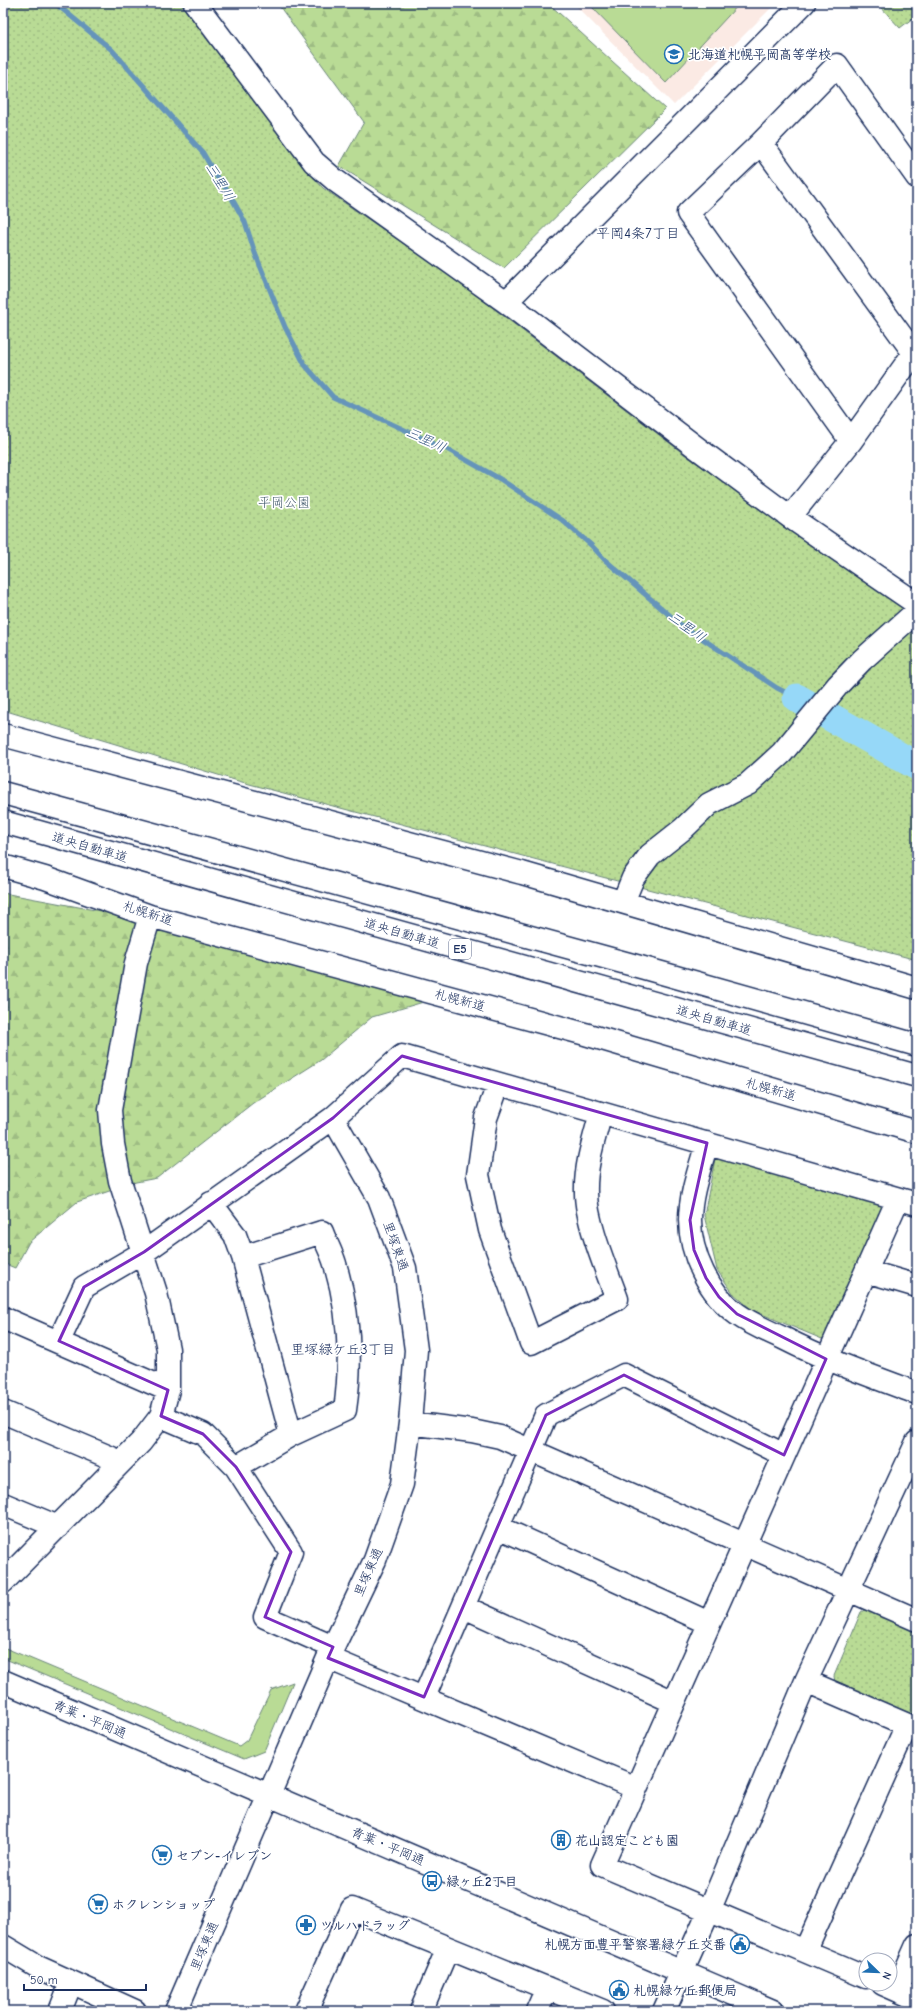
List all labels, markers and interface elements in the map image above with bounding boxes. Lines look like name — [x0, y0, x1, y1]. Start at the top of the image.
school or university icon: 北海道札幌平岡高等学校 — [663, 43, 685, 65]
place label: 北海道札幌平岡高等学校 — [688, 47, 831, 62]
water label: 三里川 — [202, 160, 238, 204]
district label: 平岡4条7丁目 — [596, 225, 680, 242]
water label: 三里川 — [403, 423, 449, 457]
park label: 平岡公園 — [258, 495, 310, 510]
water label: 三里川 — [665, 608, 709, 646]
street label: 道央自動車道 — [50, 829, 130, 865]
street label: 札幌新道 — [121, 898, 175, 928]
street label: 道央自動車道 — [362, 915, 442, 951]
road number: E5 — [449, 939, 471, 959]
street label: 札幌新道 — [433, 986, 487, 1014]
street label: 道央自動車道 — [674, 1002, 754, 1038]
street label: 札幌新道 — [744, 1075, 798, 1103]
street label: 里塚東通 — [380, 1219, 412, 1273]
district label: 里塚緑ケ丘3丁目 — [290, 1341, 396, 1358]
street label: 里塚東通 — [351, 1545, 385, 1599]
street label: 青葉・平岡通 — [51, 1697, 129, 1741]
street label: 青葉・平岡通 — [349, 1824, 427, 1868]
building icon: 花山認定こども園 — [550, 1829, 572, 1851]
place label: 花山認定こども園 — [575, 1833, 679, 1848]
supermarket icon: セブン-イレブン — [151, 1844, 173, 1866]
place label: セブン-イレブン — [176, 1848, 272, 1863]
bus stop icon: 緑ヶ丘2丁目 — [421, 1870, 443, 1892]
place label: 緑ヶ丘2丁目 — [446, 1874, 517, 1889]
supermarket icon: ホクレンショップ — [87, 1893, 109, 1915]
place label: ホクレンショップ — [112, 1897, 215, 1912]
pharmacy icon: ツルハドラッグ — [295, 1914, 317, 1936]
place label: ツルハドラッグ — [320, 1918, 410, 1933]
street label: 里塚東通 — [187, 1919, 221, 1973]
public building icon: 札幌方面豊平警察署緑ケ丘交番 — [729, 1933, 751, 1955]
place label: 札幌方面豊平警察署緑ケ丘交番 — [544, 1937, 726, 1952]
north arrow — [858, 1952, 898, 1992]
scale bar — [24, 1966, 146, 1992]
text: N — [879, 1970, 894, 1982]
text: 50 m — [30, 1973, 58, 1987]
public building icon: 札幌緑ケ丘郵便局 — [608, 1979, 630, 2001]
place label: 札幌緑ケ丘郵便局 — [633, 1983, 737, 1998]

